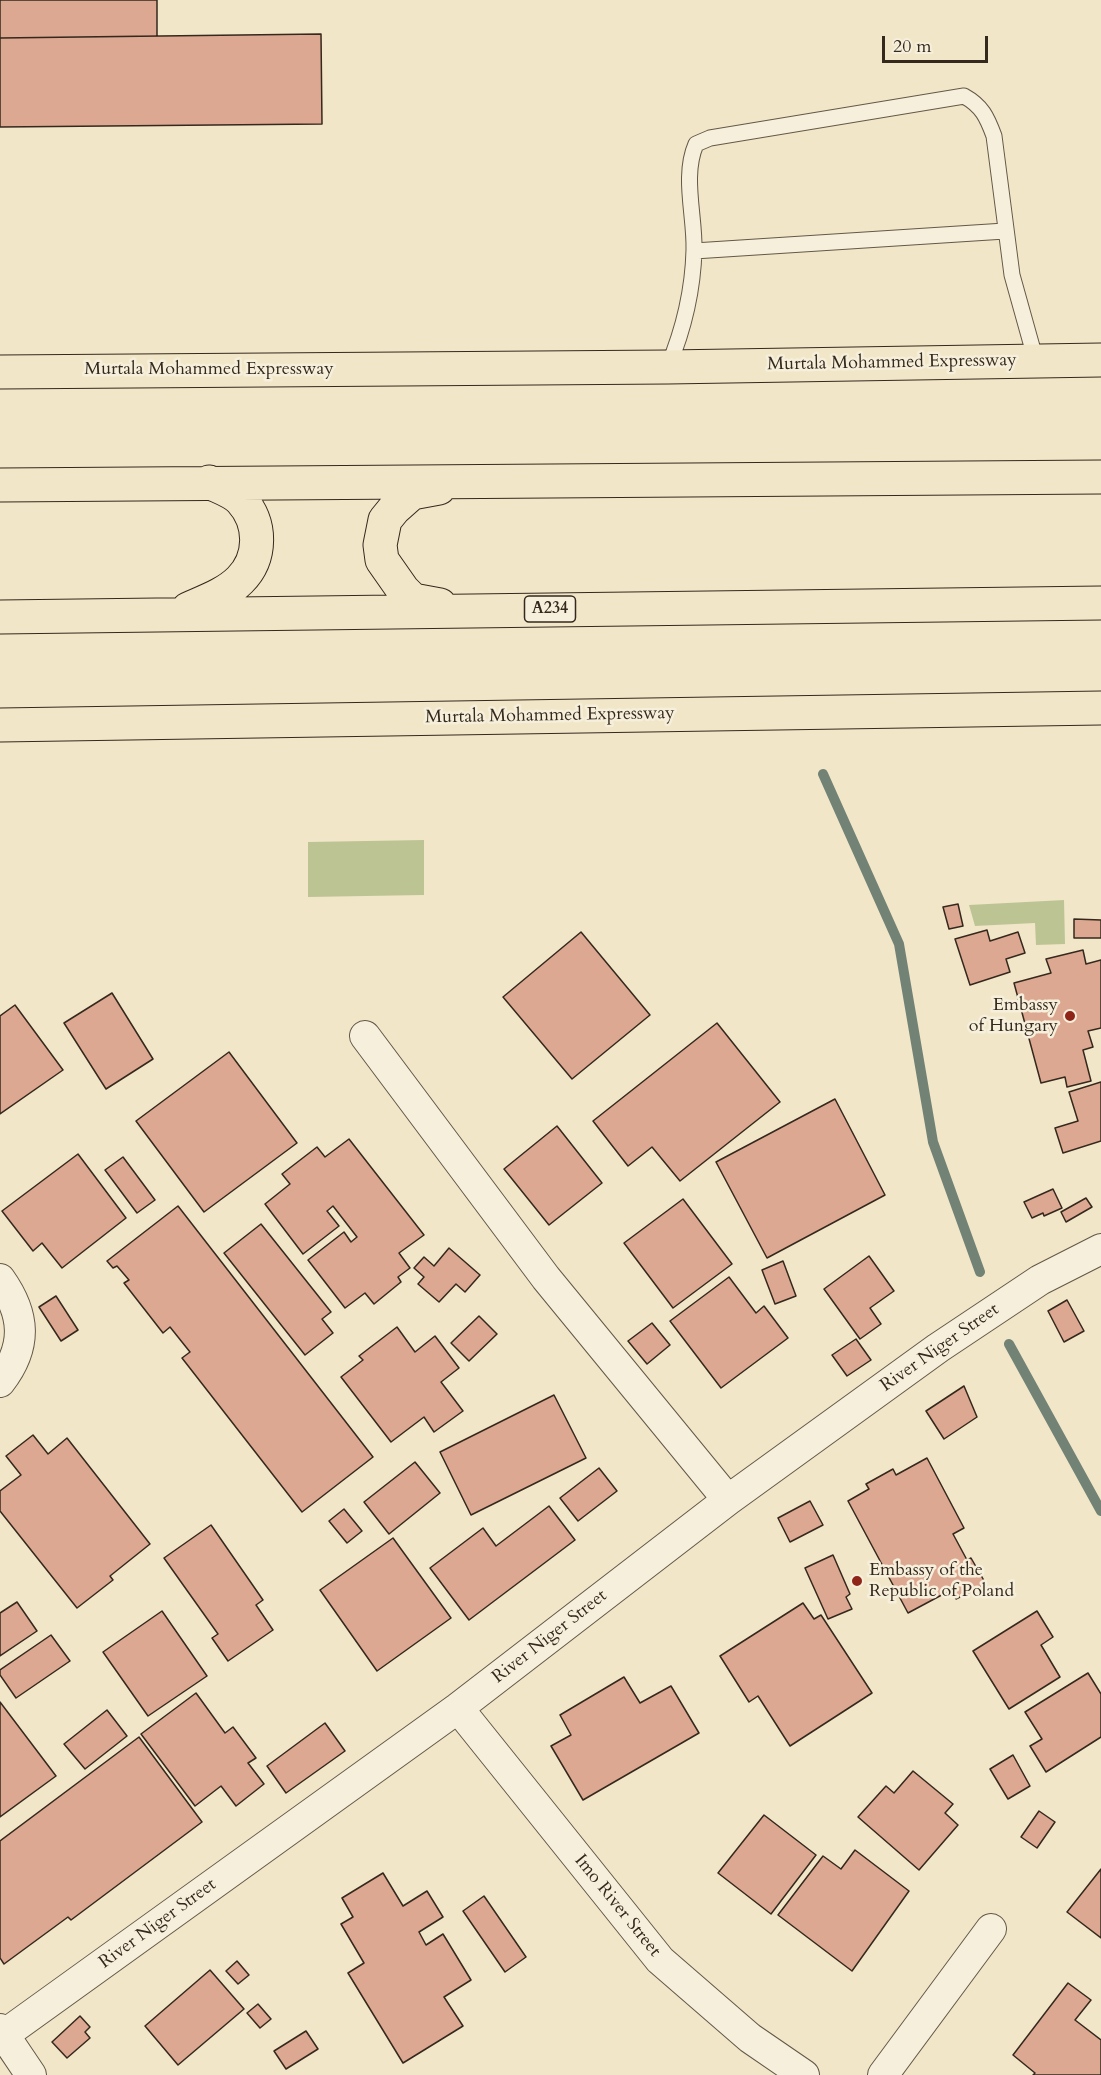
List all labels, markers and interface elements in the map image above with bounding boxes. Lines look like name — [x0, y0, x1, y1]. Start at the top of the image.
scale bar — [885, 24, 992, 62]
text: 20 m — [893, 34, 932, 59]
street label: Murtala Mohammed Expressway — [767, 350, 1017, 376]
street label: Murtala Mohammed Expressway — [84, 359, 334, 381]
road number: A234 — [524, 596, 576, 622]
street label: Murtala Mohammed Expressway — [425, 703, 675, 729]
place label: Embassy of Hungary — [969, 995, 1058, 1038]
marker: Embassy of Hungary — [1063, 1009, 1077, 1023]
street label: River Niger Street — [877, 1299, 1003, 1397]
place label: Embassy of the Republic of Poland — [869, 1560, 1014, 1602]
marker: Embassy of the Republic of Poland — [850, 1574, 864, 1588]
street label: River Niger Street — [488, 1586, 612, 1688]
street label: Imo River Street — [569, 1850, 665, 1962]
street label: River Niger Street — [95, 1874, 221, 1974]

